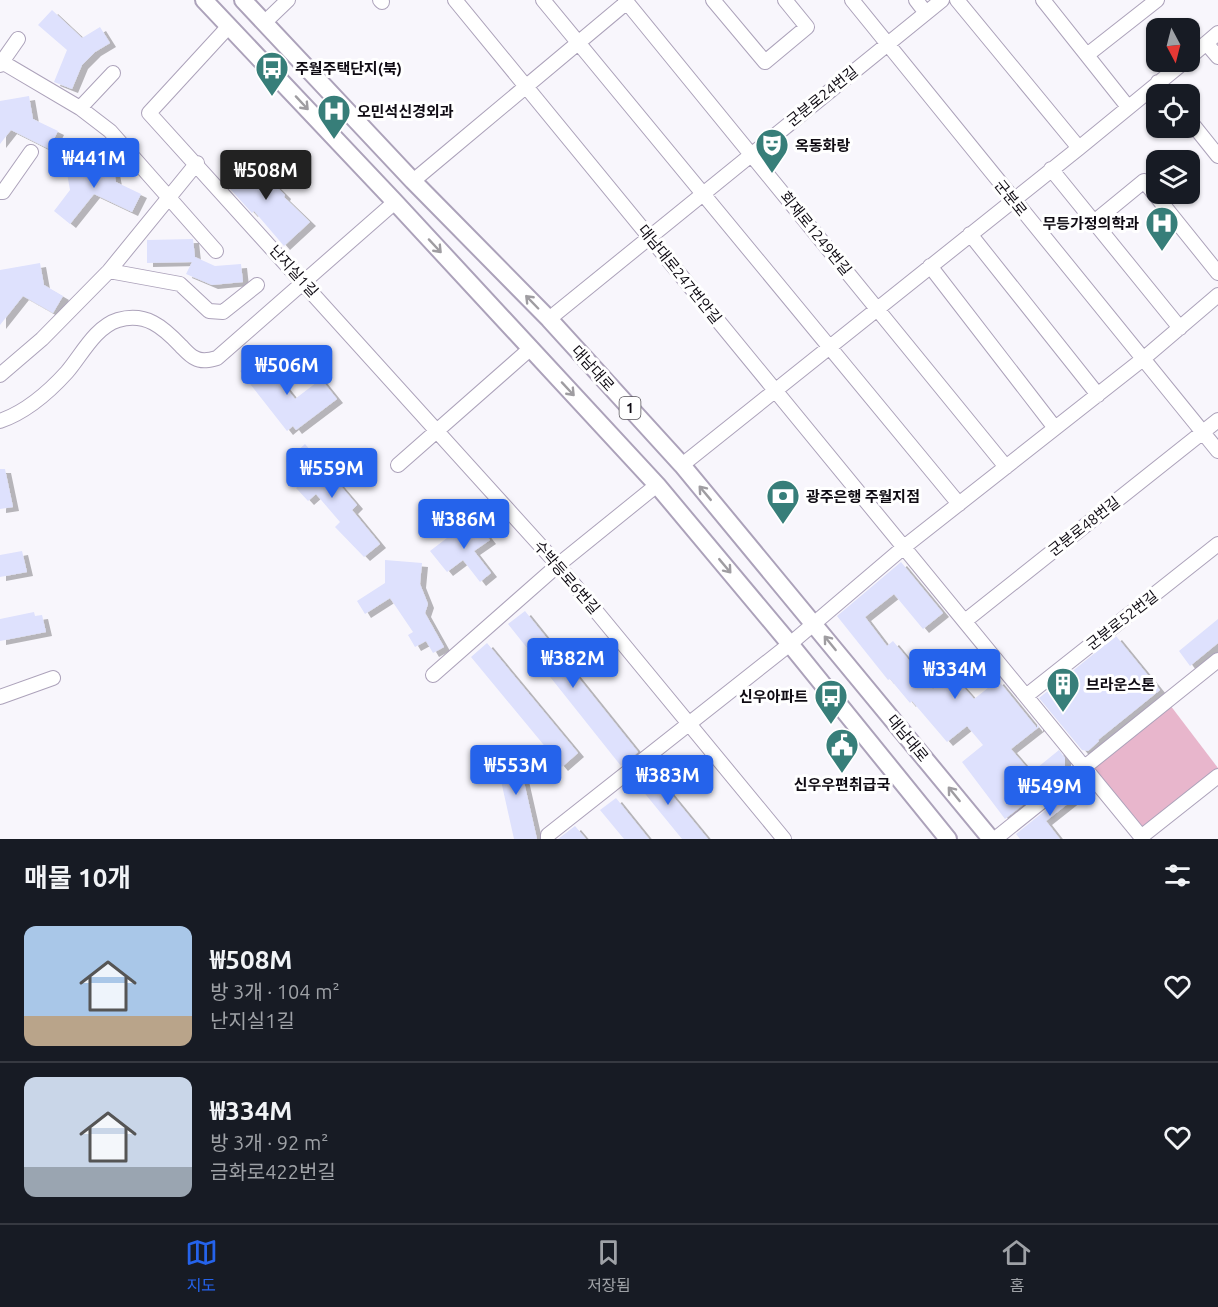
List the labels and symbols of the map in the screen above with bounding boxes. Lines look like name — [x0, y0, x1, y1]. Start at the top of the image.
north arrow — [1146, 18, 1200, 72]
bus stop icon: 주월주택단지(북) — [254, 50, 290, 97]
place label: 주월주택단지(북) — [295, 60, 402, 77]
street label: 군분로24번길 — [783, 62, 861, 130]
hospital icon: 오민석신경외과 — [316, 93, 352, 140]
one-way arrow — [295, 96, 309, 111]
place label: 오민석신경외과 — [357, 103, 454, 120]
theatre icon: 옥동화랑 — [754, 127, 790, 174]
place label: 옥동화랑 — [795, 137, 850, 154]
pin: ₩441M — [52, 138, 136, 189]
pin: ₩508M — [224, 150, 308, 201]
street label: 군분로 — [991, 177, 1031, 219]
street label: 회재로1249번길 — [777, 188, 855, 278]
hospital icon: 무등가정의학과 — [1144, 205, 1180, 252]
place label: 무등가정의학과 — [1042, 215, 1139, 232]
street label: 대남대로247번안길 — [635, 221, 725, 327]
one-way arrow — [428, 238, 442, 253]
street label: 난지실1길 — [266, 242, 322, 300]
one-way arrow — [525, 294, 540, 309]
street label: 대남대로 — [568, 342, 618, 394]
pin: ₩506M — [245, 345, 329, 396]
one-way arrow — [561, 381, 575, 396]
road number: 1 — [620, 397, 640, 419]
pin: ₩559M — [290, 448, 374, 499]
bank icon: 광주은행 주월지점 — [765, 478, 801, 525]
one-way arrow — [699, 485, 712, 501]
place label: 광주은행 주월지점 — [806, 488, 920, 505]
street label: 군분로48번길 — [1045, 493, 1123, 559]
pin: ₩386M — [422, 499, 506, 550]
street label: 수박등로6번길 — [531, 537, 603, 617]
one-way arrow — [718, 558, 732, 573]
street label: 군분로52번길 — [1083, 587, 1161, 653]
one-way arrow — [824, 635, 837, 651]
pin: ₩382M — [531, 638, 615, 689]
pin: ₩334M — [913, 649, 997, 700]
building icon: 브라운스톤 — [1045, 666, 1081, 713]
place label: 브라운스톤 — [1086, 676, 1155, 693]
bus stop icon: 신우아파트 — [813, 678, 849, 725]
place label: 신우아파트 — [739, 688, 808, 705]
street label: 대남대로 — [884, 711, 932, 765]
public building icon: 신우우편취급국 — [824, 727, 860, 774]
pin: ₩553M — [474, 745, 558, 796]
pin: ₩383M — [626, 755, 710, 806]
pin: ₩549M — [1008, 766, 1092, 817]
place label: 신우우편취급국 — [794, 776, 890, 793]
one-way arrow — [947, 786, 960, 802]

